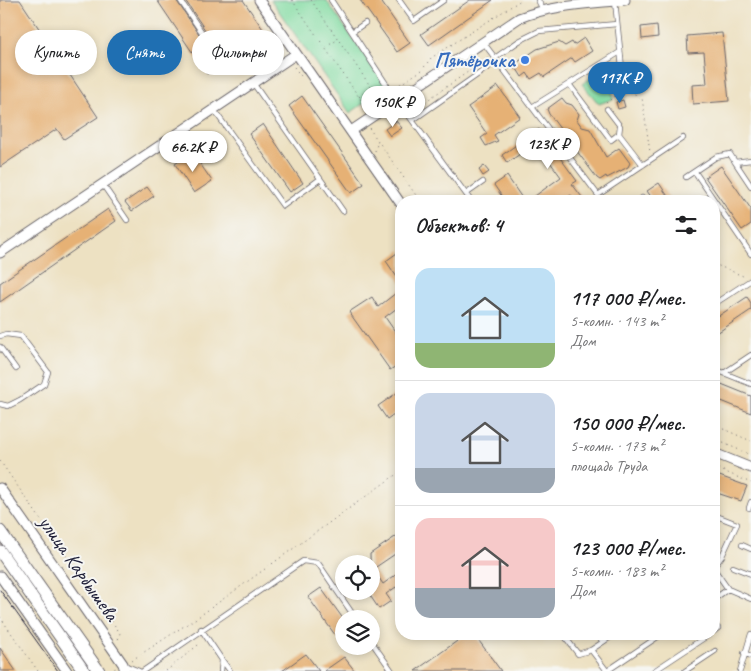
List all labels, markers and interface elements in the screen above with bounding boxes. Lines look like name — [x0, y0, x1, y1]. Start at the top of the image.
chip: Купить — [15, 30, 97, 75]
chip: Снять — [107, 30, 182, 75]
chip: Фильтры — [192, 30, 284, 75]
place label: Пятёрочка — [435, 47, 517, 73]
marker: Пятёрочка — [519, 54, 531, 66]
pin: 117K ₽ — [579, 62, 661, 104]
text: 117K ₽ — [599, 68, 641, 88]
pin: 150K ₽ — [352, 86, 434, 128]
text: 150K ₽ — [372, 92, 414, 112]
pin: 123K ₽ — [507, 128, 589, 170]
pin: 66.2K ₽ — [147, 130, 239, 173]
text: 123K ₽ — [527, 134, 569, 154]
text: 66.2K ₽ — [170, 137, 216, 157]
icon: filters — [672, 211, 700, 239]
text: Объектов: 4 — [415, 212, 503, 238]
text: 117 000 ₽/мес. — [570, 285, 685, 311]
icon: home — [455, 288, 515, 348]
text: 5-комн. · 143 m² — [570, 311, 663, 331]
text: Дом — [570, 331, 596, 351]
text: 150 000 ₽/мес. — [570, 410, 685, 436]
icon: home — [455, 413, 515, 473]
text: 5-комн. · 173 m² — [570, 436, 663, 456]
text: площадь Труда — [570, 456, 647, 476]
street label: улица Карбышева — [32, 509, 126, 627]
text: 123 000 ₽/мес. — [570, 535, 685, 561]
icon: home — [455, 538, 515, 598]
map controls — [335, 555, 380, 655]
button: locate — [335, 555, 380, 600]
text: 5-комн. · 183 m² — [570, 561, 663, 581]
text: Дом — [570, 581, 596, 601]
button: layers — [335, 610, 380, 655]

